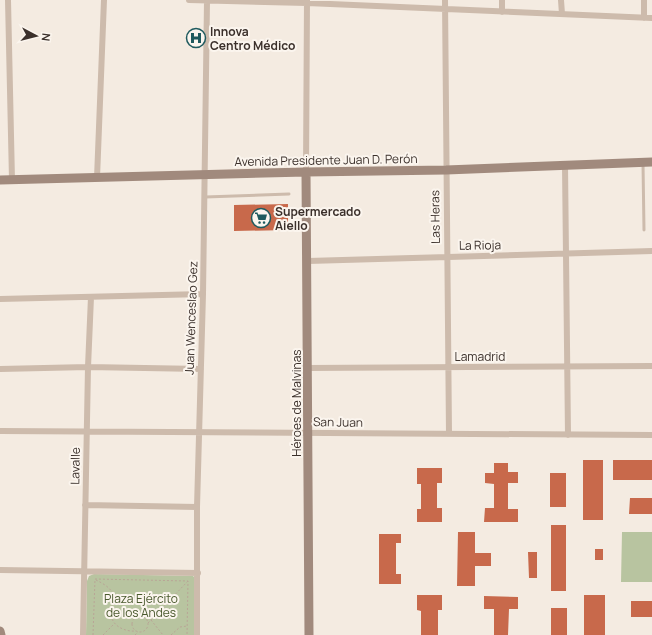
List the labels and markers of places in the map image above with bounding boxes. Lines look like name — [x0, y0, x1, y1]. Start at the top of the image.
place label: Innova Centro Médico — [210, 23, 296, 54]
hospital icon: Innova Centro Médico — [185, 27, 207, 49]
place label: Supermercado Aiello — [275, 203, 361, 234]
supermarket icon: Supermercado Aiello — [250, 207, 272, 229]

